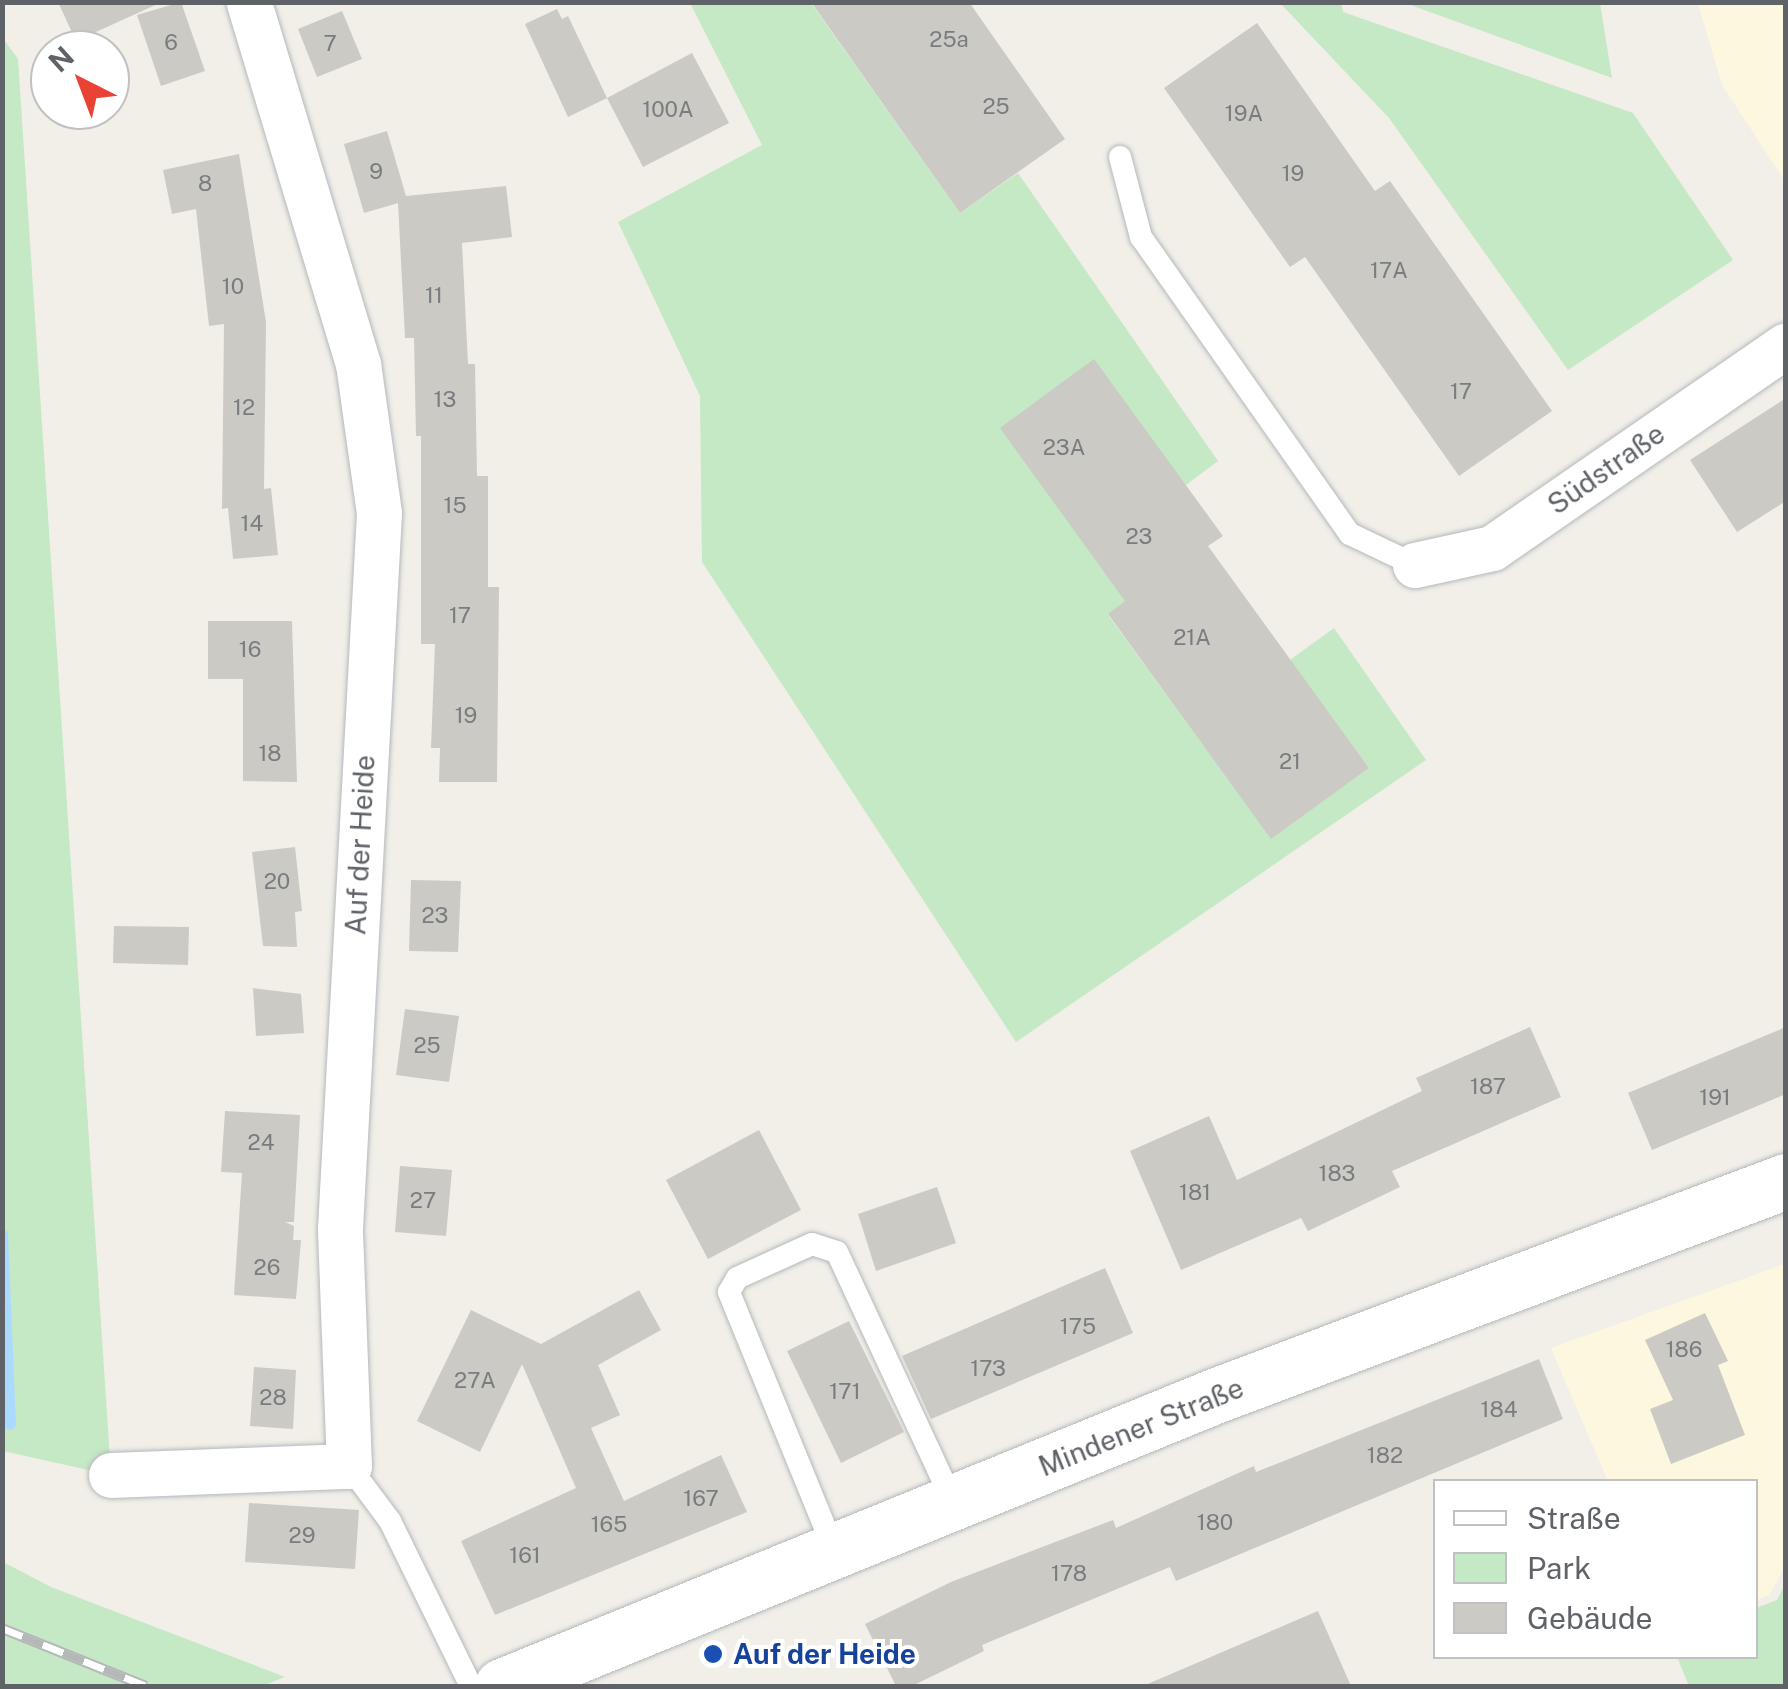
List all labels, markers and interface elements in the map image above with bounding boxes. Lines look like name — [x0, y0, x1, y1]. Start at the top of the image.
house number: 25a — [929, 27, 969, 53]
north arrow — [30, 30, 130, 130]
house number: 6 — [164, 30, 178, 56]
house number: 7 — [323, 31, 337, 57]
text: N — [42, 39, 80, 78]
house number: 25 — [982, 94, 1010, 120]
house number: 100A — [642, 97, 694, 123]
house number: 19A — [1225, 101, 1263, 127]
house number: 9 — [369, 159, 383, 185]
house number: 19 — [1282, 161, 1304, 187]
house number: 8 — [198, 171, 212, 197]
house number: 17A — [1370, 258, 1408, 284]
house number: 10 — [222, 274, 244, 300]
house number: 11 — [425, 283, 443, 309]
house number: 17 — [1450, 379, 1472, 405]
house number: 13 — [434, 387, 456, 413]
house number: 12 — [233, 395, 255, 421]
street label: Südstraße — [1541, 417, 1671, 521]
house number: 23A — [1043, 435, 1085, 461]
house number: 15 — [443, 493, 467, 519]
house number: 14 — [241, 511, 263, 537]
house number: 23 — [1126, 524, 1152, 550]
house number: 17 — [449, 603, 471, 629]
house number: 21A — [1173, 625, 1211, 651]
house number: 16 — [239, 637, 261, 663]
house number: 19 — [455, 703, 477, 729]
house number: 18 — [258, 741, 282, 767]
house number: 21 — [1279, 749, 1301, 775]
street label: Auf der Heide — [338, 754, 382, 936]
house number: 20 — [264, 869, 290, 895]
house number: 23 — [422, 903, 448, 929]
house number: 25 — [413, 1033, 441, 1059]
house number: 187 — [1470, 1074, 1506, 1100]
house number: 191 — [1699, 1085, 1731, 1111]
house number: 24 — [248, 1130, 274, 1156]
house number: 183 — [1319, 1161, 1355, 1187]
house number: 181 — [1179, 1180, 1211, 1206]
house number: 27 — [410, 1188, 436, 1214]
house number: 26 — [254, 1255, 280, 1281]
house number: 175 — [1060, 1314, 1096, 1340]
house number: 186 — [1666, 1337, 1702, 1363]
house number: 173 — [970, 1356, 1006, 1382]
house number: 27A — [454, 1368, 496, 1394]
street label: Mindener Straße — [1034, 1371, 1248, 1483]
house number: 171 — [829, 1379, 861, 1405]
house number: 28 — [259, 1385, 287, 1411]
house number: 184 — [1481, 1397, 1517, 1423]
house number: 182 — [1367, 1443, 1403, 1469]
legend — [1433, 1479, 1758, 1659]
house number: 167 — [683, 1486, 719, 1512]
text: Straße — [1527, 1500, 1621, 1536]
house number: 180 — [1197, 1510, 1233, 1536]
house number: 165 — [591, 1512, 627, 1538]
house number: 29 — [289, 1523, 315, 1549]
house number: 161 — [509, 1543, 541, 1569]
text: Park — [1527, 1550, 1591, 1586]
house number: 178 — [1051, 1561, 1087, 1587]
text: Gebäude — [1527, 1600, 1653, 1636]
place label: Auf der Heide — [733, 1637, 916, 1671]
marker: Auf der Heide — [702, 1643, 724, 1665]

